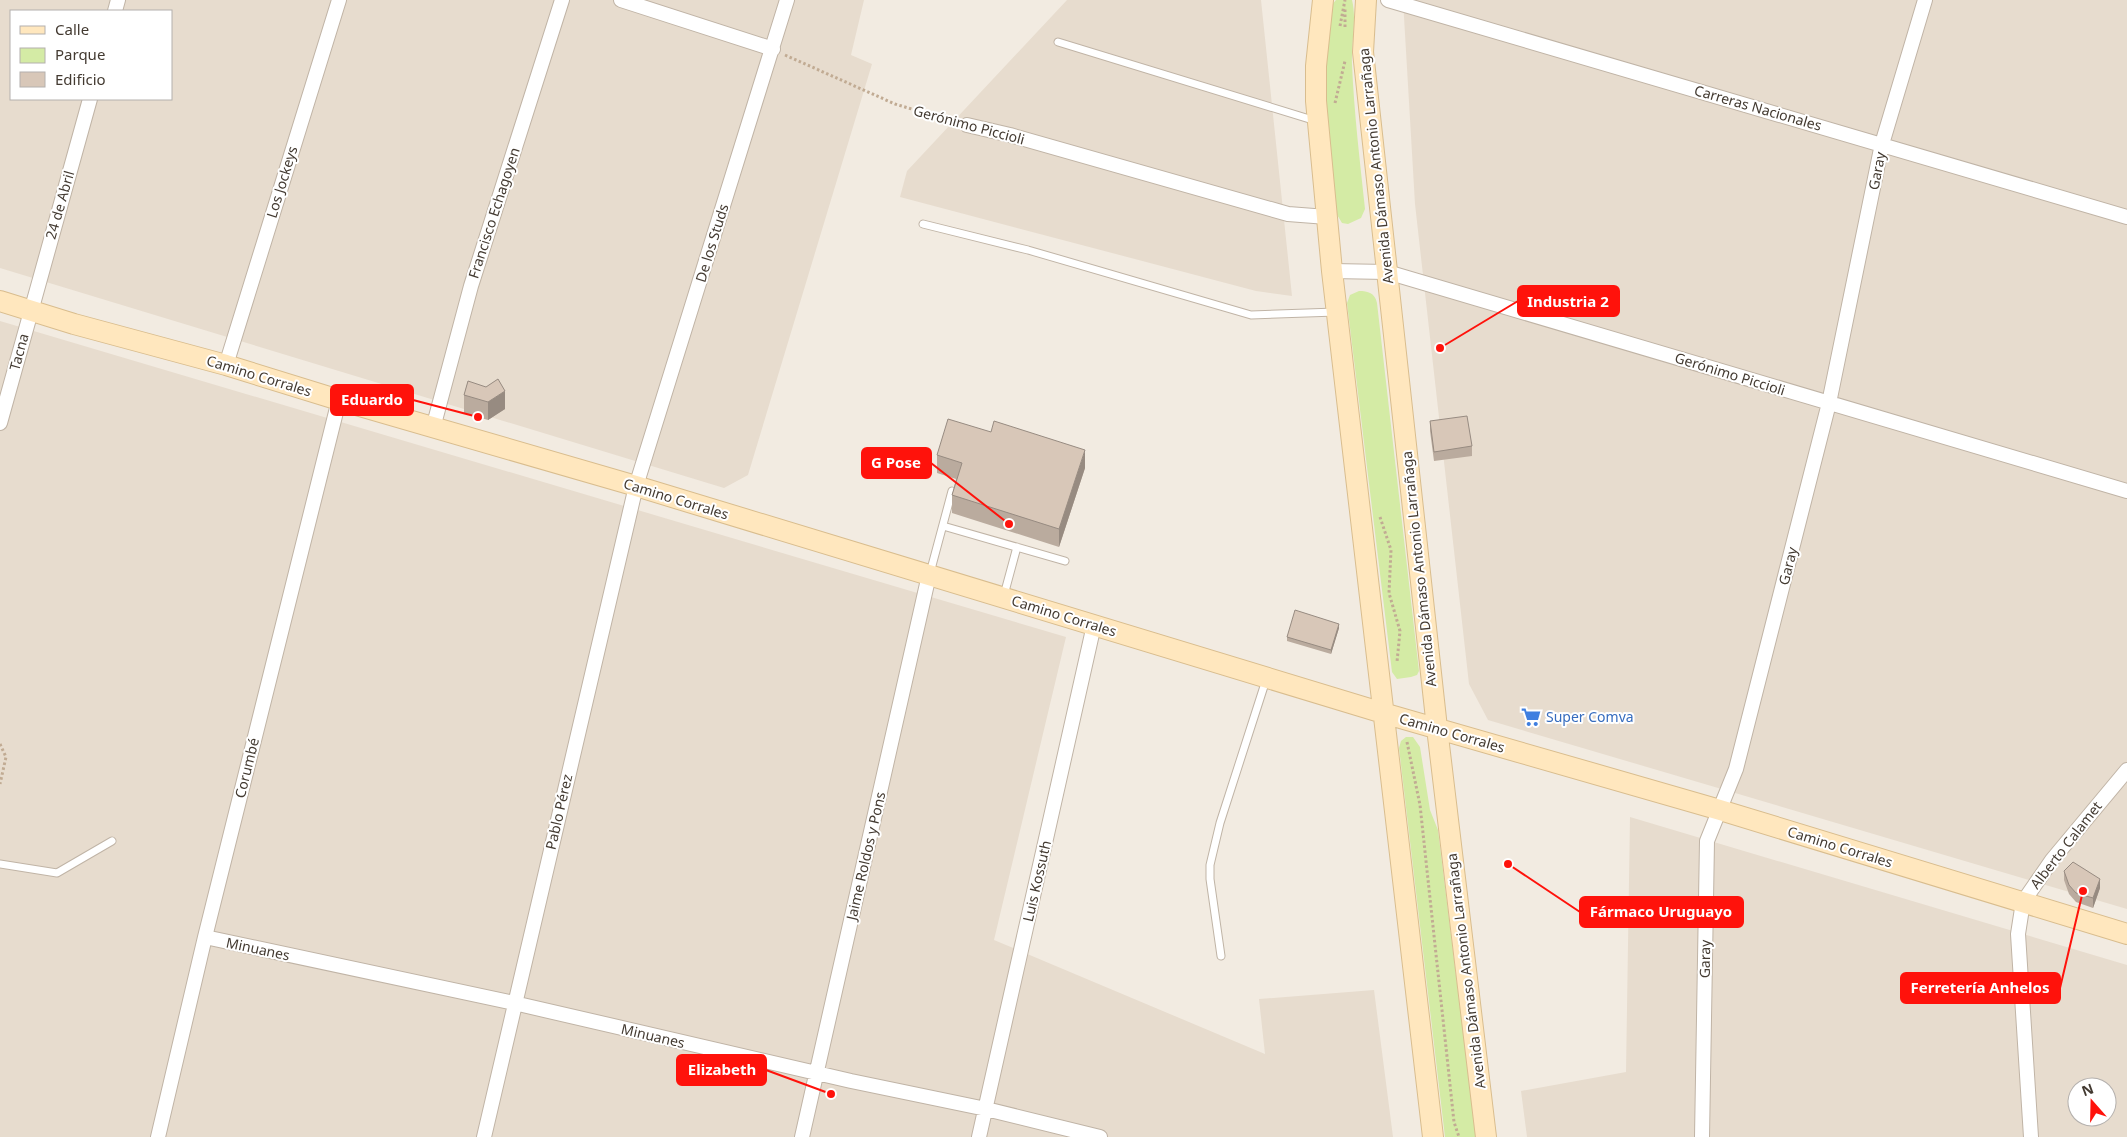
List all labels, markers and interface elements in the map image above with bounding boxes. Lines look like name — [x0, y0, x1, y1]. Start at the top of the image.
legend — [10, 10, 172, 100]
text: Calle — [55, 19, 89, 39]
text: Parque — [55, 44, 105, 64]
street label: Avenida Dámaso Antonio Larrañaga — [1354, 47, 1397, 285]
text: Edificio — [55, 69, 106, 89]
street label: Carreras Nacionales — [1692, 80, 1824, 135]
street label: Gerónimo Piccioli — [911, 101, 1027, 148]
street label: Los Jockeys — [262, 143, 302, 220]
street label: Francisco Echagoyen — [463, 145, 524, 281]
street label: Garay — [1864, 149, 1890, 192]
street label: 24 de Abril — [41, 168, 78, 241]
street label: De los Studs — [691, 201, 733, 284]
callout: Industria 2 — [1518, 286, 1619, 316]
text: Industria 2 — [1527, 291, 1609, 311]
street label: Tacna — [4, 331, 33, 373]
street label: Gerónimo Piccioli — [1673, 348, 1788, 399]
street label: Camino Corrales — [204, 351, 314, 401]
callout: Eduardo — [331, 385, 413, 415]
text: Eduardo — [341, 389, 403, 409]
callout: G Pose — [862, 448, 931, 478]
street label: Avenida Dámaso Antonio Larrañaga — [1397, 450, 1440, 688]
text: G Pose — [871, 452, 921, 472]
street label: Camino Corrales — [621, 474, 731, 524]
street label: Garay — [1774, 544, 1802, 587]
street label: Camino Corrales — [1009, 591, 1119, 641]
supermarket icon: Super Comva — [1520, 706, 1542, 728]
place label: Super Comva — [1546, 707, 1634, 726]
street label: Camino Corrales — [1397, 708, 1507, 757]
street label: Corumbé — [230, 736, 263, 800]
street label: Pablo Pérez — [541, 772, 577, 851]
street label: Jaime Roldos y Pons — [841, 790, 890, 924]
street label: Alberto Calamet — [2025, 797, 2106, 892]
street label: Camino Corrales — [1785, 822, 1895, 872]
street label: Luis Kossuth — [1018, 838, 1055, 923]
street label: Avenida Dámaso Antonio Larrañaga — [1442, 852, 1489, 1090]
callout: Fármaco Uruguayo — [1580, 897, 1743, 927]
text: Fármaco Uruguayo — [1590, 901, 1732, 921]
street label: Minuanes — [224, 932, 292, 965]
street label: Garay — [1695, 939, 1714, 978]
callout: Ferretería Anhelos — [1901, 973, 2060, 1003]
text: Ferretería Anhelos — [1910, 977, 2050, 997]
street label: Minuanes — [619, 1019, 687, 1052]
callout: Elizabeth — [677, 1055, 766, 1085]
text: Elizabeth — [688, 1059, 756, 1079]
north arrow — [2067, 1077, 2117, 1127]
text: N — [2079, 1078, 2096, 1100]

